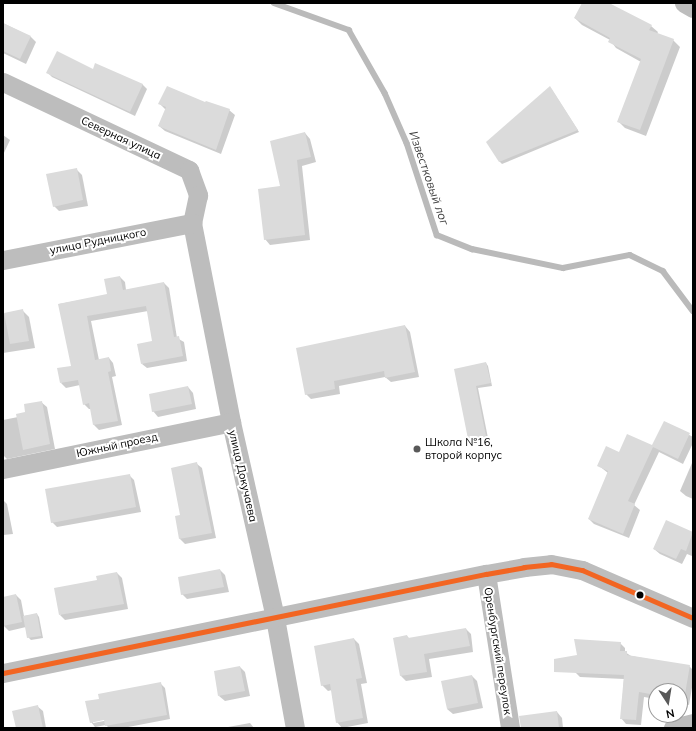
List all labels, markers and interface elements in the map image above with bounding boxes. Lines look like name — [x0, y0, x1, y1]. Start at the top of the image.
street label: Северная улица — [79, 114, 163, 162]
water label: Известковый лог — [406, 129, 452, 227]
street label: улица Рудницкого — [49, 225, 147, 257]
street label: улица Докучаева — [226, 429, 260, 523]
street label: Южный проезд — [75, 430, 159, 460]
place label: Школа №16, второй корпус — [425, 436, 502, 462]
marker: Школа №16, второй корпус — [412, 444, 422, 454]
street label: Оренбургский переулок — [481, 586, 515, 716]
unlabelled marker — [635, 590, 645, 600]
north arrow — [648, 683, 688, 723]
text: N — [665, 706, 676, 721]

